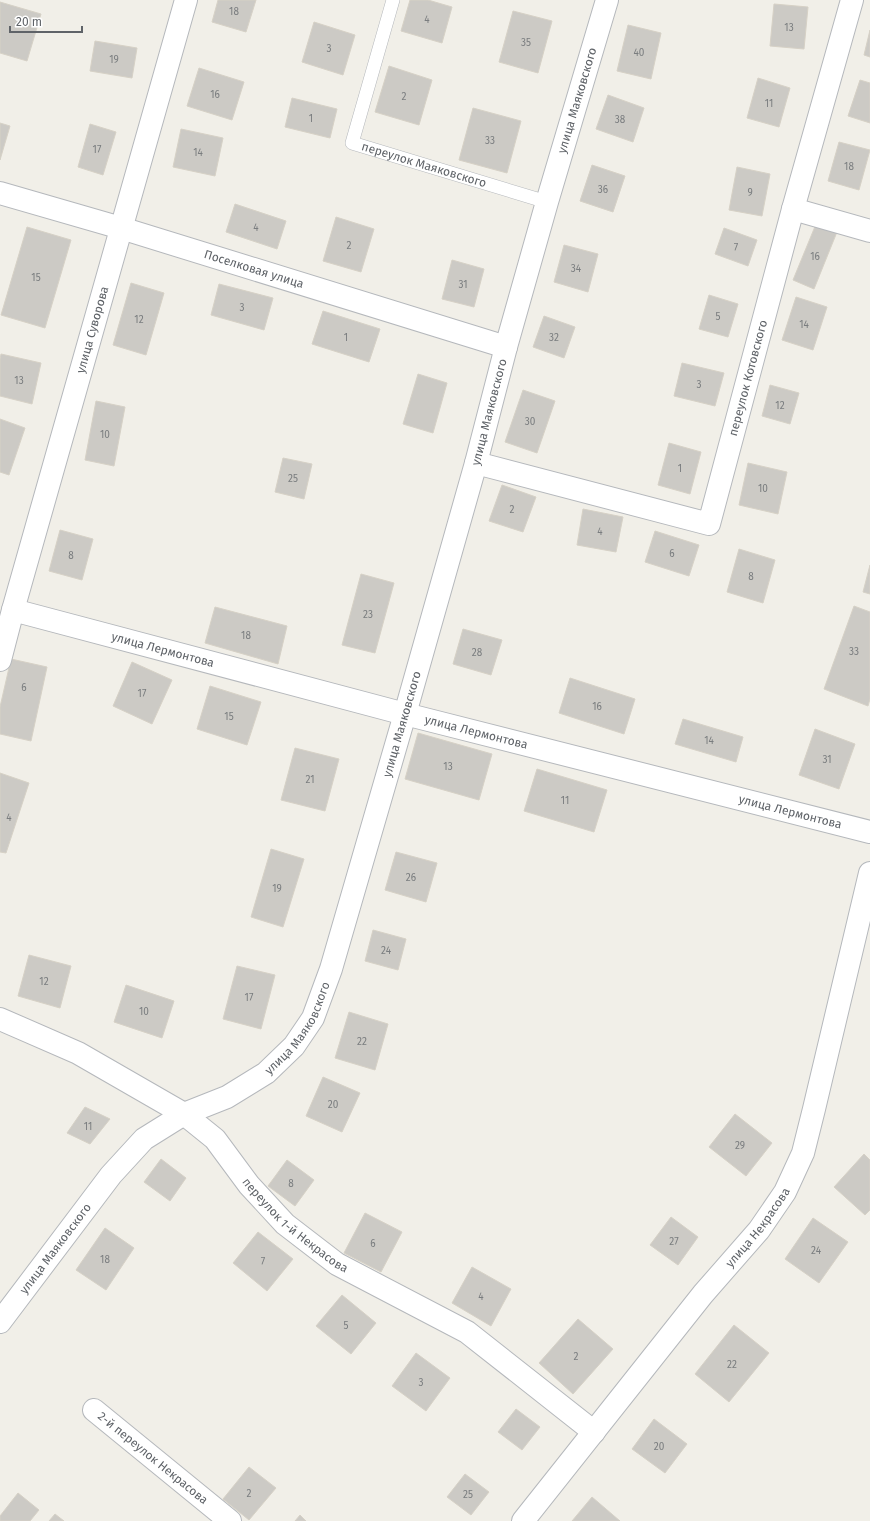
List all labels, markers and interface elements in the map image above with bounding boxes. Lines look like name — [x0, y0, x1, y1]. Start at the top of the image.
house number: 18 — [229, 6, 239, 18]
scale bar — [10, 8, 82, 34]
house number: 4 — [424, 14, 430, 26]
text: 20 m — [16, 15, 42, 29]
house number: 13 — [784, 22, 794, 34]
house number: 35 — [521, 37, 531, 49]
house number: 3 — [327, 43, 332, 55]
street label: улица Маяковского — [555, 46, 600, 155]
house number: 40 — [634, 47, 645, 59]
house number: 19 — [109, 54, 119, 66]
house number: 16 — [210, 89, 220, 101]
house number: 2 — [402, 91, 407, 103]
house number: 11 — [765, 98, 773, 110]
house number: 1 — [309, 113, 313, 125]
house number: 38 — [615, 114, 626, 126]
house number: 33 — [485, 135, 495, 147]
street label: переулок Маяковского — [360, 139, 488, 190]
house number: 17 — [93, 144, 102, 156]
house number: 14 — [193, 147, 204, 159]
house number: 18 — [844, 161, 854, 173]
house number: 36 — [598, 184, 608, 196]
house number: 9 — [747, 187, 753, 199]
house number: 4 — [253, 222, 259, 234]
house number: 2 — [347, 240, 352, 252]
house number: 7 — [734, 242, 739, 254]
street label: Поселковая улица — [202, 247, 305, 291]
house number: 16 — [810, 251, 820, 263]
house number: 34 — [571, 263, 582, 275]
house number: 15 — [31, 272, 41, 284]
house number: 31 — [458, 279, 468, 291]
street label: улица Суворова — [74, 285, 111, 375]
house number: 3 — [240, 302, 245, 314]
house number: 5 — [715, 311, 721, 323]
house number: 12 — [134, 314, 144, 326]
street label: переулок Котовского — [726, 318, 770, 438]
house number: 14 — [799, 319, 810, 331]
house number: 1 — [344, 332, 348, 344]
house number: 32 — [549, 332, 559, 344]
street label: улица Маяковского — [469, 357, 510, 467]
house number: 13 — [14, 375, 24, 387]
house number: 3 — [697, 379, 702, 391]
house number: 12 — [775, 400, 785, 412]
house number: 30 — [525, 416, 536, 428]
house number: 10 — [100, 429, 110, 441]
house number: 1 — [678, 463, 682, 475]
house number: 25 — [288, 473, 298, 485]
house number: 10 — [758, 483, 768, 495]
house number: 2 — [510, 504, 515, 516]
house number: 4 — [597, 526, 603, 538]
house number: 6 — [669, 548, 675, 560]
house number: 8 — [68, 550, 74, 562]
house number: 8 — [748, 571, 754, 583]
house number: 23 — [363, 609, 373, 621]
street label: улица Лермонтова — [110, 629, 216, 670]
house number: 18 — [241, 630, 251, 642]
house number: 33 — [849, 646, 859, 658]
house number: 28 — [472, 647, 483, 659]
street label: улица Маяковского — [380, 670, 424, 779]
house number: 6 — [21, 682, 27, 694]
house number: 17 — [138, 688, 147, 700]
house number: 16 — [592, 701, 602, 713]
house number: 15 — [224, 711, 234, 723]
street label: улица Лермонтова — [423, 712, 529, 752]
house number: 14 — [704, 735, 715, 747]
house number: 31 — [822, 754, 832, 766]
house number: 13 — [443, 761, 453, 773]
house number: 21 — [305, 774, 315, 786]
street label: улица Лермонтова — [737, 792, 843, 832]
house number: 11 — [561, 795, 569, 807]
house number: 4 — [6, 812, 12, 824]
house number: 26 — [406, 872, 416, 884]
house number: 19 — [272, 883, 282, 895]
house number: 24 — [381, 945, 392, 957]
house number: 12 — [39, 976, 49, 988]
street label: улица Маяковского — [262, 980, 333, 1077]
house number: 17 — [245, 992, 254, 1004]
house number: 10 — [139, 1006, 149, 1018]
house number: 22 — [357, 1036, 367, 1048]
house number: 20 — [328, 1099, 339, 1111]
house number: 11 — [84, 1121, 92, 1133]
house number: 29 — [735, 1140, 745, 1152]
street label: переулок 1-й Некрасова — [239, 1175, 350, 1276]
house number: 8 — [288, 1178, 294, 1190]
street label: улица Некрасова — [723, 1186, 793, 1270]
street label: улица Маяковского — [17, 1201, 94, 1297]
house number: 27 — [669, 1236, 679, 1248]
house number: 6 — [370, 1238, 376, 1250]
house number: 24 — [811, 1245, 822, 1257]
house number: 18 — [100, 1254, 110, 1266]
house number: 7 — [261, 1256, 266, 1268]
house number: 4 — [478, 1291, 484, 1303]
house number: 5 — [343, 1320, 349, 1332]
house number: 2 — [574, 1351, 579, 1363]
house number: 22 — [727, 1359, 737, 1371]
house number: 3 — [419, 1377, 424, 1389]
street label: 2-й переулок Некрасова — [95, 1409, 211, 1507]
house number: 20 — [654, 1441, 665, 1453]
house number: 2 — [247, 1488, 252, 1500]
house number: 25 — [463, 1489, 473, 1501]

